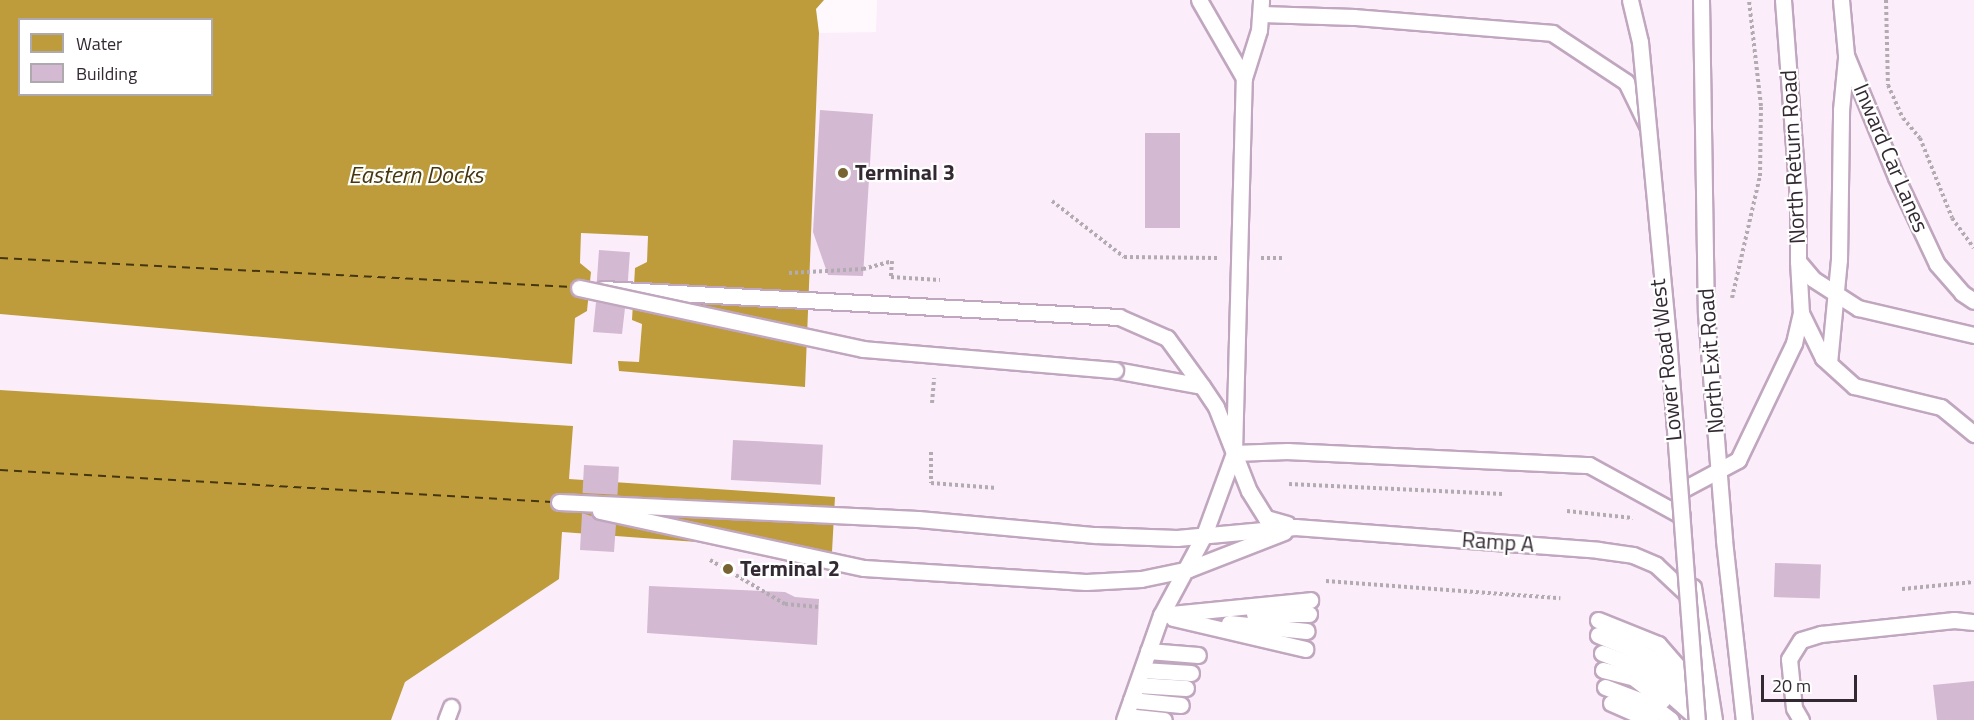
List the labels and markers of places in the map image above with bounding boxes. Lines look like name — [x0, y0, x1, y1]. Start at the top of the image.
place label: Terminal 3 — [855, 160, 955, 186]
marker: Terminal 3 — [836, 166, 850, 180]
place label: Terminal 2 — [740, 556, 840, 582]
marker: Terminal 2 — [721, 562, 735, 576]

